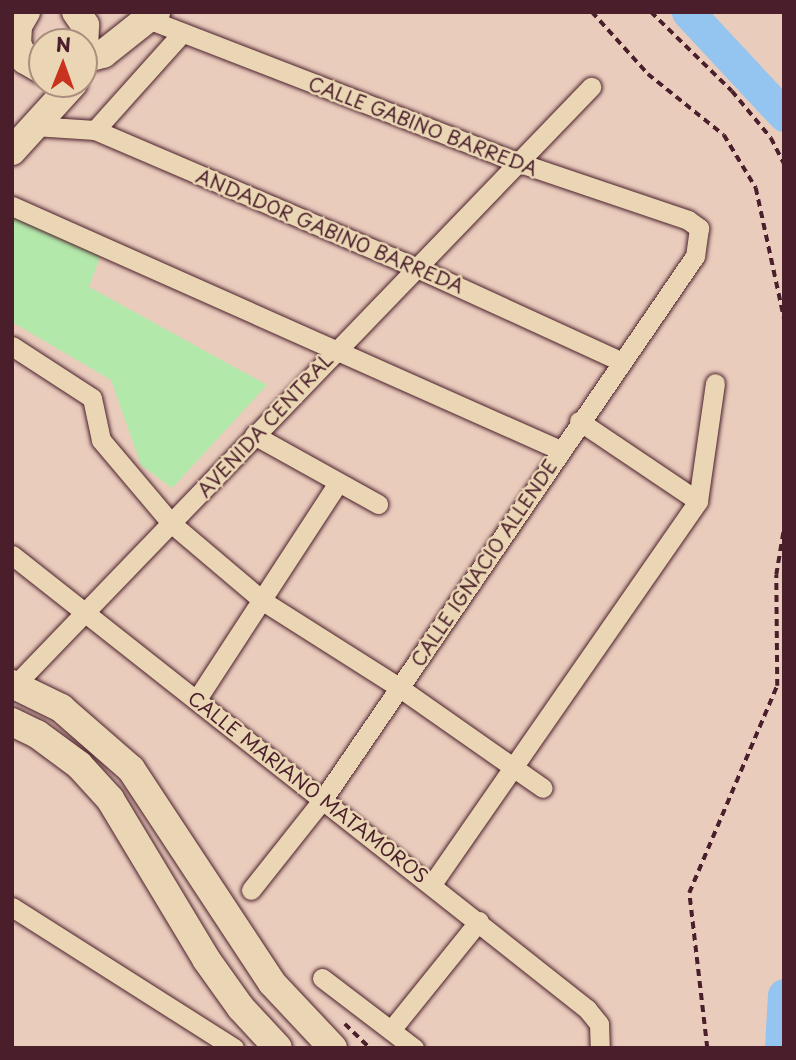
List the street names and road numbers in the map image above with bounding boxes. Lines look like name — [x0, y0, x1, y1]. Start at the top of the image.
street label: CALLE GABINO BARREDA — [303, 71, 543, 181]
street label: ANDADOR GABINO BARREDA — [192, 164, 468, 298]
street label: AVENIDA CENTRAL — [193, 349, 337, 501]
street label: CALLE IGNACIO ALLENDE — [405, 453, 563, 673]
street label: CALLE MARIANO MATAMOROS — [182, 685, 434, 889]

